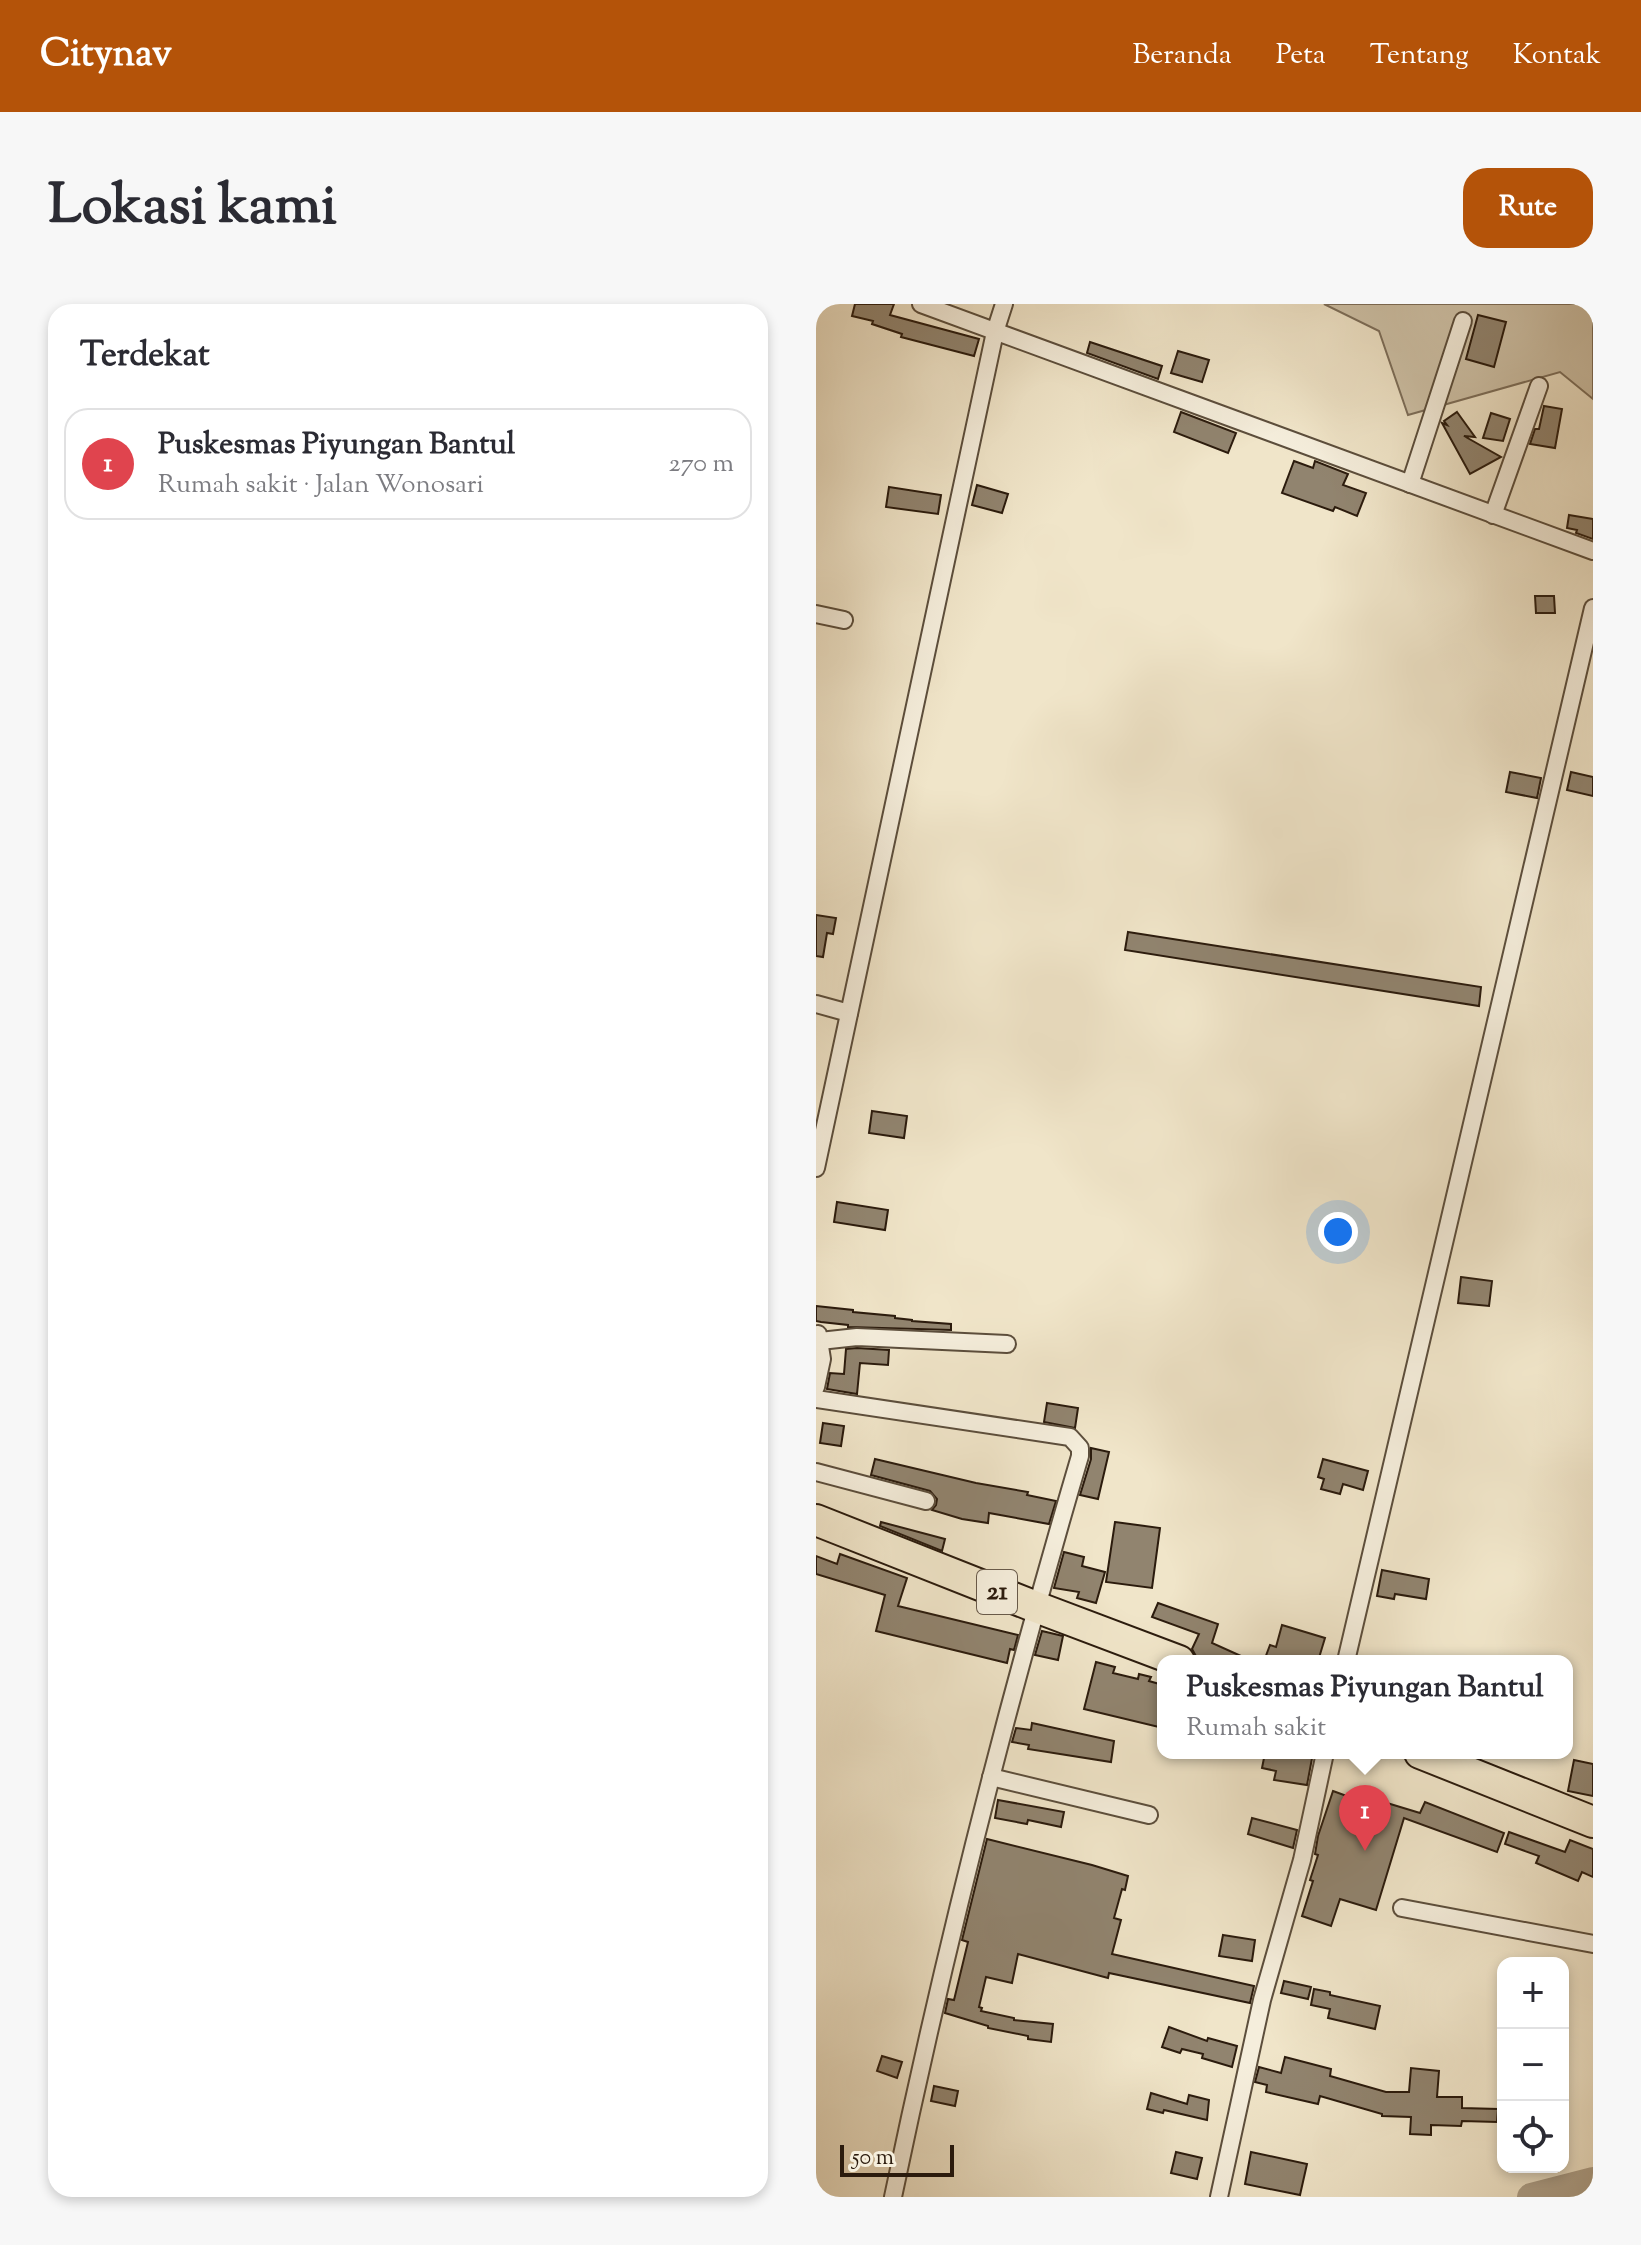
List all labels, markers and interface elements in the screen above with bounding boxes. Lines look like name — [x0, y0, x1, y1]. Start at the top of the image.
text: Citynav — [40, 29, 172, 83]
text: Beranda — [1133, 36, 1232, 76]
text: Peta — [1276, 36, 1326, 76]
text: Tentang — [1370, 36, 1469, 76]
text: Kontak — [1513, 36, 1601, 76]
text: Lokasi kami — [48, 168, 337, 249]
button: Rute — [1463, 168, 1593, 248]
text: Terdekat — [80, 332, 210, 381]
text: Puskesmas Piyungan Bantul — [158, 424, 515, 467]
text: 1 — [104, 446, 112, 483]
text: 270 m — [669, 446, 734, 483]
text: Rumah sakit · Jalan Wonosari — [158, 467, 484, 504]
your location — [1318, 1212, 1358, 1252]
road number: 21 — [977, 1570, 1017, 1614]
popup — [1157, 1655, 1573, 1759]
text: Puskesmas Piyungan Bantul — [1186, 1667, 1544, 1710]
text: Rumah sakit — [1186, 1710, 1326, 1747]
pin: 1 — [1339, 1785, 1391, 1851]
map controls — [1497, 1957, 1569, 2173]
button: + — [1497, 1957, 1569, 2029]
button: − — [1497, 2029, 1569, 2101]
button: locate — [1497, 2101, 1569, 2173]
scale bar — [840, 2141, 954, 2177]
text: 50 m — [852, 2143, 894, 2175]

